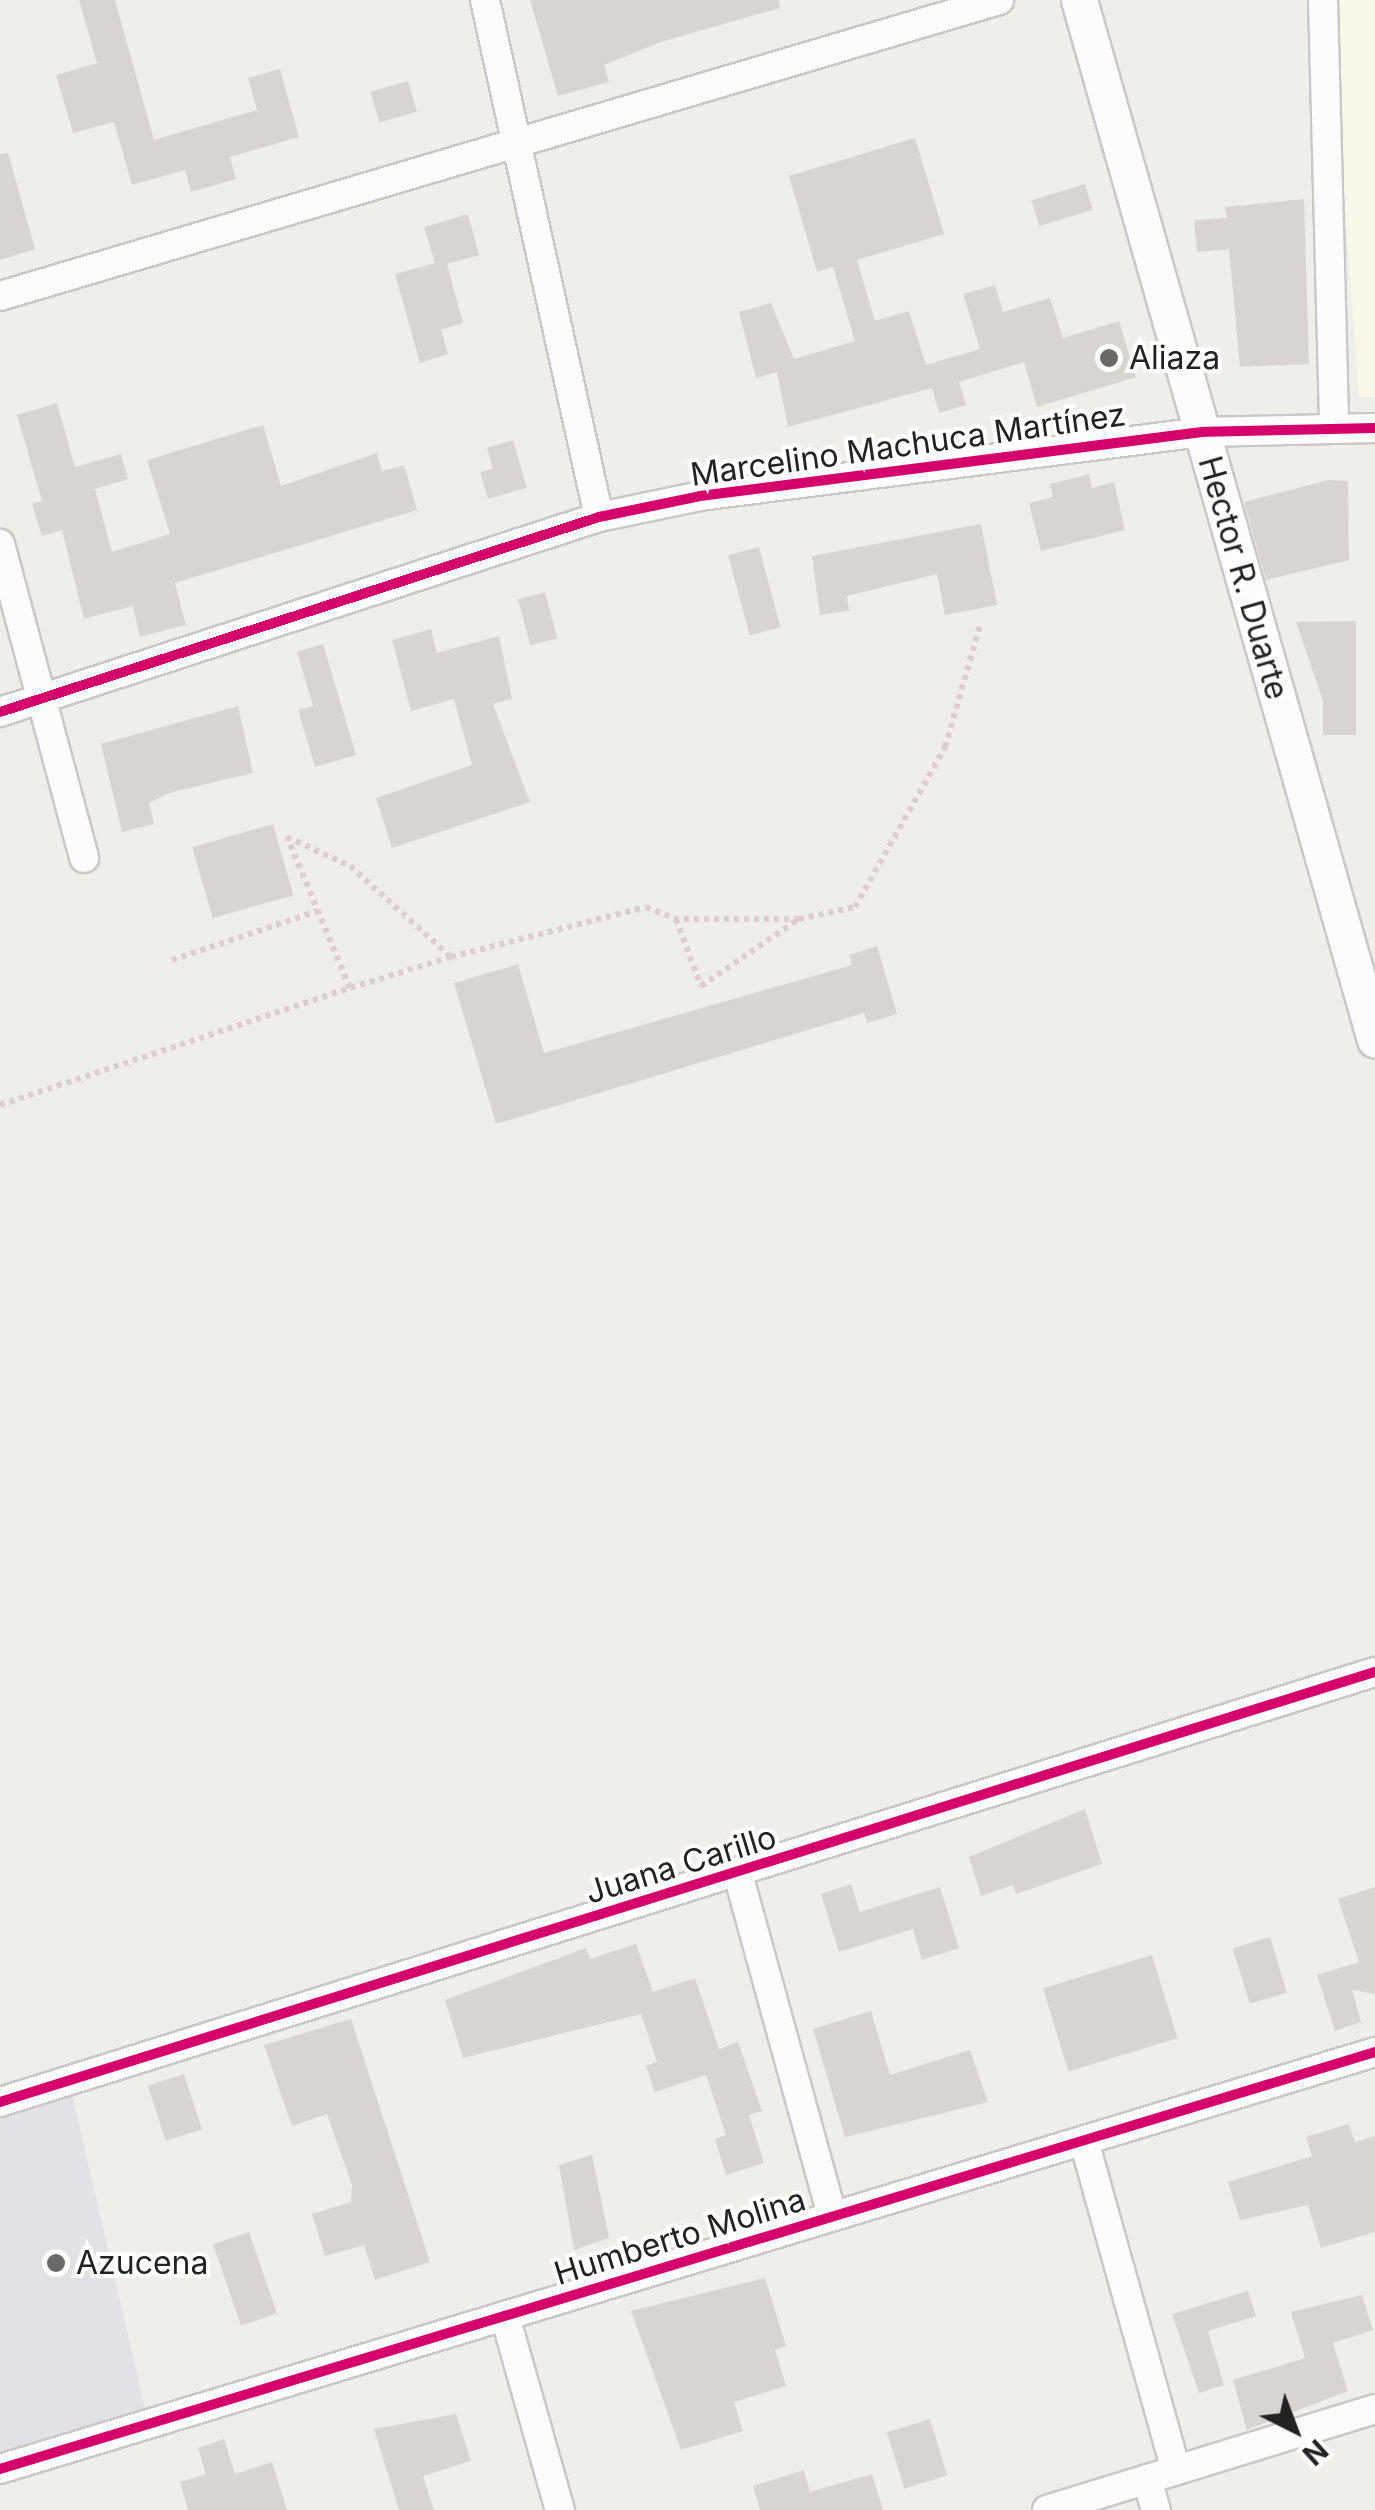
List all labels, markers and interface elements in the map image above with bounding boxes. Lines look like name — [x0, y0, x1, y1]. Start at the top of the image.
place label: Aliaza — [1129, 339, 1220, 377]
marker: Aliaza — [1098, 347, 1120, 369]
street label: Marcelino Machuca Martínez — [688, 395, 1128, 495]
street label: Hector R. Duarte — [1190, 452, 1296, 704]
street label: Juana Carillo — [581, 1818, 781, 1912]
street label: Humberto Molina — [550, 2181, 810, 2293]
place label: Azucena — [76, 2244, 208, 2282]
marker: Azucena — [45, 2252, 67, 2274]
north arrow — [1245, 2380, 1345, 2480]
text: N — [1296, 2433, 1334, 2472]

